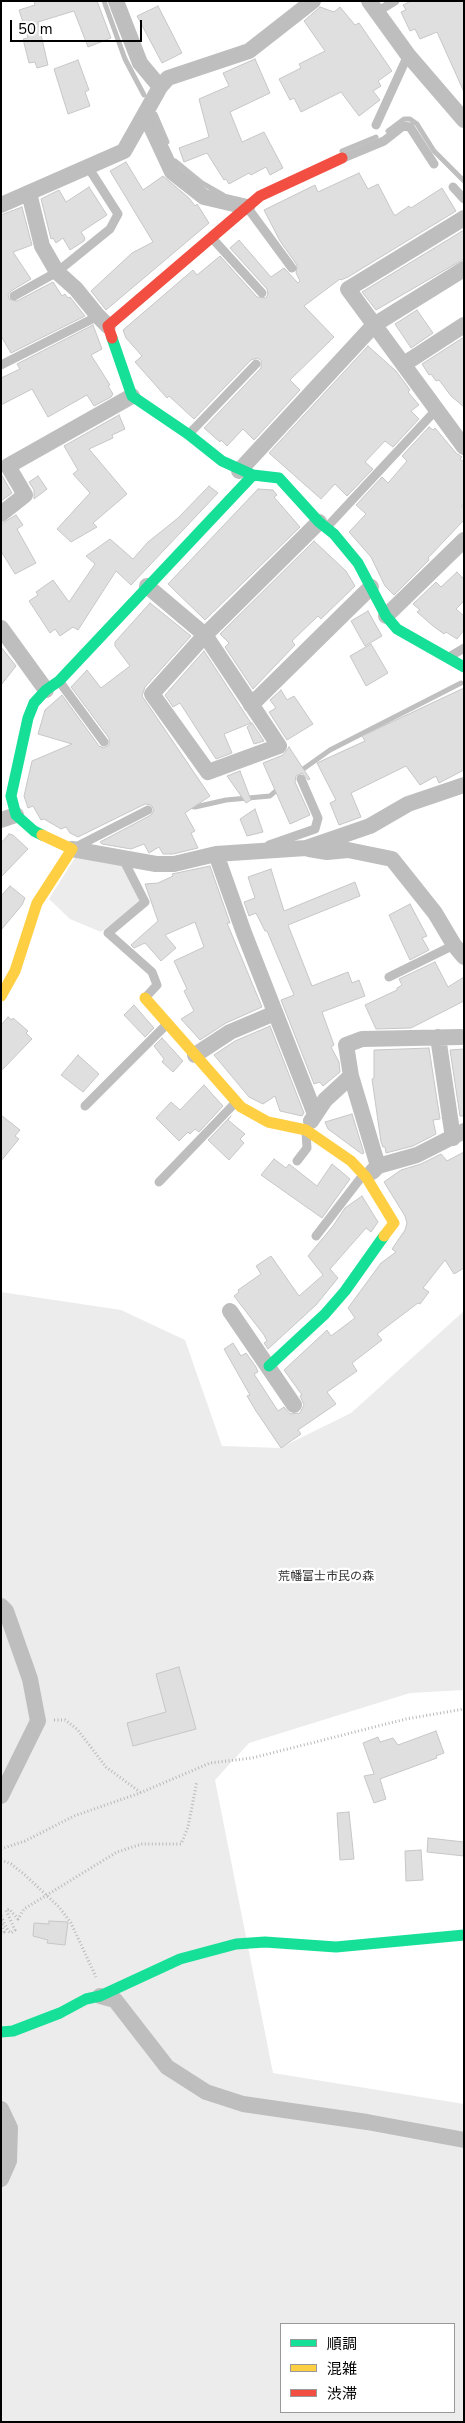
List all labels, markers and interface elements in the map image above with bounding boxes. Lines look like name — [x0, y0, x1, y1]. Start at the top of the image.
scale bar — [12, 10, 145, 42]
text: 50 m — [18, 19, 53, 39]
park label: 荒幡富士市民の森 — [278, 1570, 374, 1584]
legend — [280, 2323, 455, 2413]
text: 順調 — [327, 2334, 357, 2354]
text: 混雑 — [327, 2359, 357, 2379]
text: 渋滞 — [327, 2384, 357, 2404]

